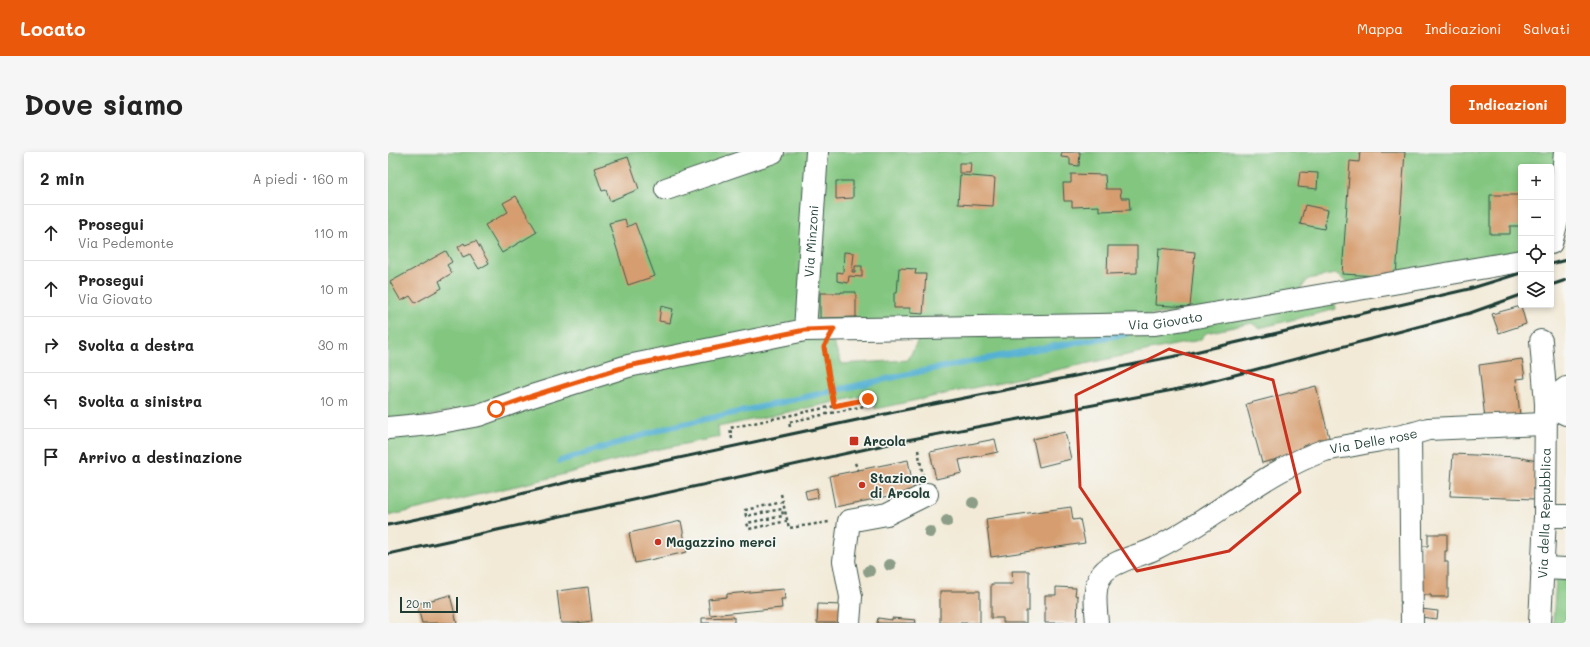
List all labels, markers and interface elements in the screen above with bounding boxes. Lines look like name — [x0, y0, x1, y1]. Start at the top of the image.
text: Locato — [20, 16, 86, 41]
text: Mappa — [1357, 19, 1403, 38]
text: Indicazioni — [1425, 19, 1501, 38]
text: Salvati — [1523, 19, 1570, 38]
button: Indicazioni — [1450, 85, 1566, 124]
text: Dove siamo — [24, 86, 183, 122]
map controls — [1518, 164, 1554, 308]
button: + — [1518, 164, 1554, 200]
text: 2 min — [40, 167, 85, 189]
text: A piedi · 160 m — [252, 170, 348, 187]
button: − — [1518, 200, 1554, 236]
street label: Via Minzoni — [800, 204, 821, 278]
text: Prosegui — [78, 214, 144, 234]
icon: ahead — [40, 222, 62, 244]
text: 110 m — [314, 224, 348, 241]
text: Via Pedemonte — [78, 234, 174, 251]
button: locate — [1518, 236, 1554, 272]
text: Prosegui — [78, 270, 144, 290]
button: layers — [1518, 272, 1554, 308]
icon: ahead — [40, 278, 62, 300]
text: 10 m — [320, 280, 348, 297]
text: Via Giovato — [78, 290, 152, 307]
street label: Via Giovato — [1128, 307, 1204, 332]
icon: right — [40, 334, 62, 356]
text: Svolta a destra — [78, 335, 194, 355]
text: 30 m — [318, 336, 348, 353]
icon: left — [40, 390, 62, 412]
route end — [859, 390, 877, 408]
text: Svolta a sinistra — [78, 391, 202, 411]
text: 10 m — [320, 392, 348, 409]
route start — [487, 400, 505, 418]
street label: Via Delle rose — [1328, 424, 1419, 457]
place label: Arcola — [863, 432, 906, 449]
marker: Arcola — [848, 435, 860, 447]
icon: arrive — [40, 446, 62, 468]
text: Arrivo a destinazione — [78, 447, 242, 467]
street label: Via della Repubblica — [1533, 448, 1554, 579]
place label: Stazione di Arcola — [870, 469, 930, 501]
marker: Stazione di Arcola — [857, 480, 867, 490]
place label: Magazzino merci — [666, 533, 776, 550]
marker: Magazzino merci — [653, 537, 663, 547]
scale bar — [400, 595, 458, 614]
text: 20 m — [406, 596, 431, 611]

